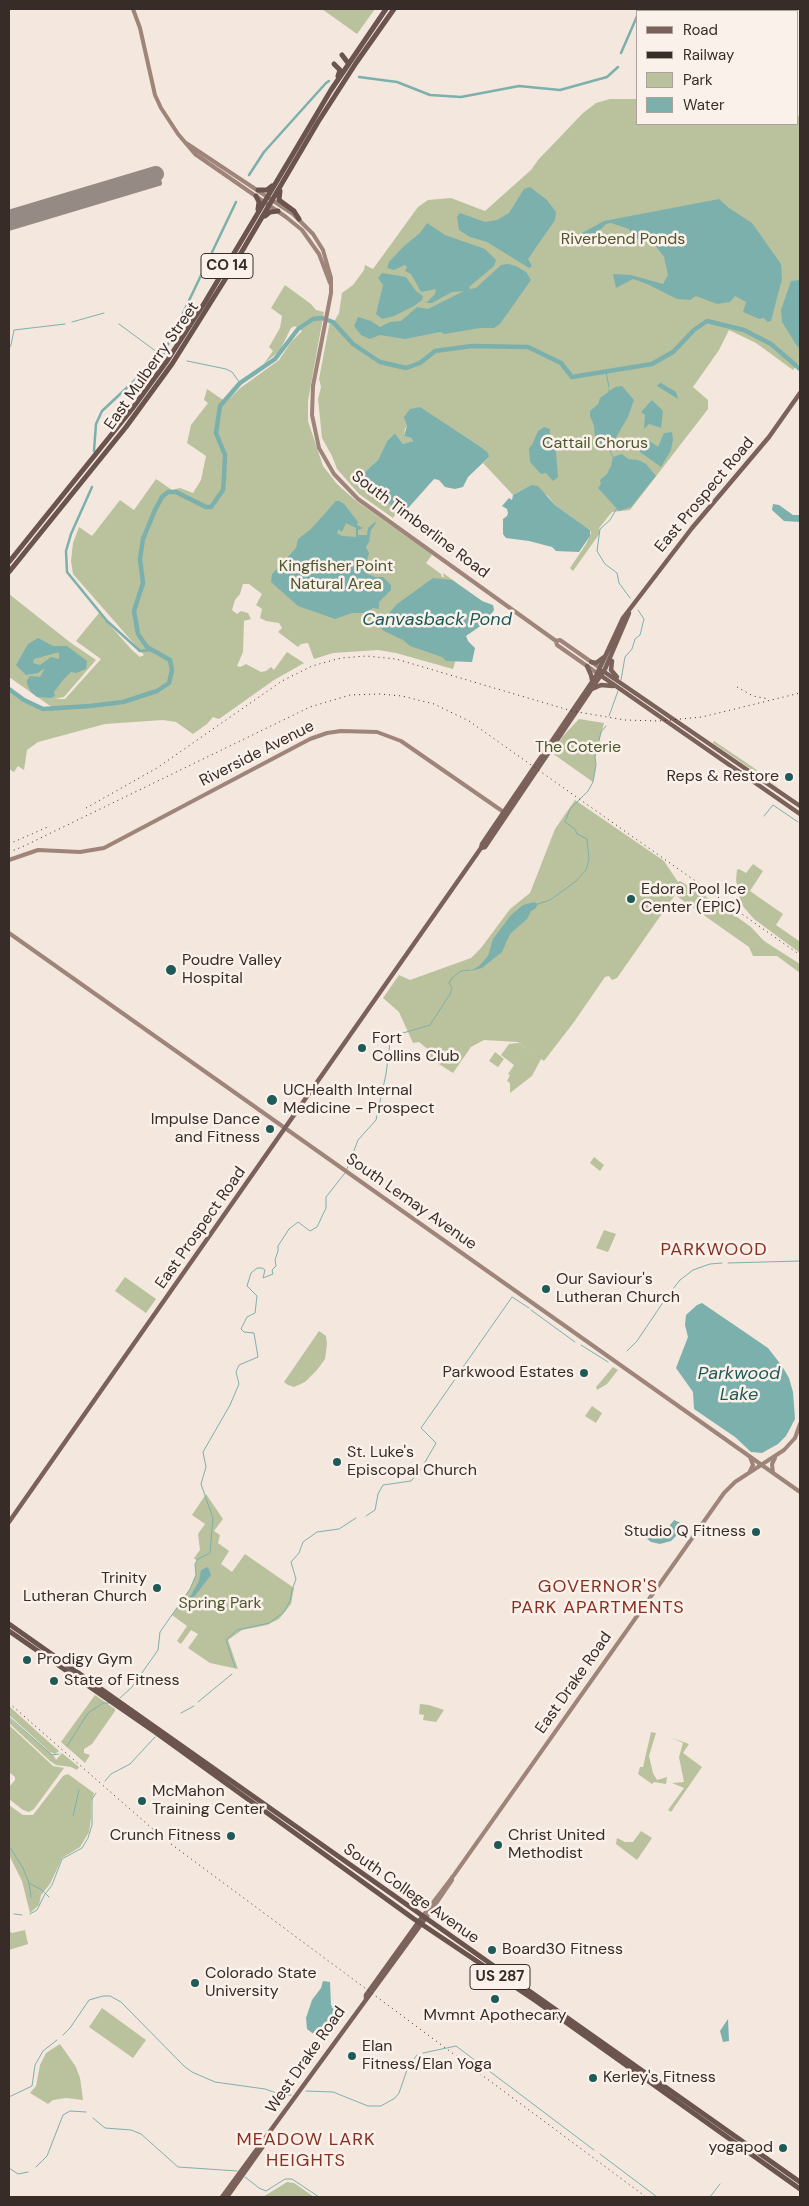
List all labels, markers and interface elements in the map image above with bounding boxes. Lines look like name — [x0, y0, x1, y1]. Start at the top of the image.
legend — [636, 10, 799, 125]
text: Road — [683, 20, 718, 40]
text: Railway — [683, 45, 734, 65]
text: Park — [683, 70, 713, 90]
text: Water — [683, 95, 724, 115]
park label: Riverbend Ponds — [561, 230, 685, 250]
road number: CO 14 — [201, 254, 253, 278]
street label: East Mulberry Street — [101, 298, 203, 434]
park label: Cattail Chorus — [542, 434, 648, 454]
street label: East Prospect Road — [651, 434, 759, 556]
street label: South Timberline Road — [348, 467, 492, 583]
park label: Kingfisher Point Natural Area — [279, 557, 393, 595]
water label: Canvasback Pond — [362, 609, 512, 631]
street label: Riverside Avenue — [197, 717, 317, 791]
park label: The Coterie — [535, 738, 621, 758]
place label: Reps & Restore — [667, 767, 779, 787]
marker: Reps & Restore — [783, 771, 795, 783]
place label: Edora Pool Ice Center (EPIC) — [641, 880, 746, 918]
marker: Edora Pool Ice Center (EPIC) — [625, 893, 637, 905]
place label: Poudre Valley Hospital — [182, 951, 282, 989]
marker: Poudre Valley Hospital — [164, 963, 178, 977]
place label: Fort Collins Club — [372, 1029, 460, 1067]
marker: Fort Collins Club — [356, 1042, 368, 1054]
place label: UCHealth Internal Medicine - Prospect — [283, 1081, 435, 1119]
marker: UCHealth Internal Medicine - Prospect — [265, 1093, 279, 1107]
place label: Impulse Dance and Fitness — [151, 1110, 260, 1148]
marker: Impulse Dance and Fitness — [264, 1123, 276, 1135]
street label: South Lemay Avenue — [342, 1150, 480, 1254]
street label: East Prospect Road — [152, 1163, 250, 1293]
district label: PARKWOOD — [659, 1239, 769, 1261]
place label: Our Saviour's Lutheran Church — [556, 1270, 680, 1308]
marker: Our Saviour's Lutheran Church — [540, 1283, 552, 1295]
place label: Parkwood Estates — [443, 1363, 574, 1383]
water label: Parkwood Lake — [698, 1363, 780, 1406]
marker: Parkwood Estates — [578, 1367, 590, 1379]
place label: St. Luke's Episcopal Church — [347, 1443, 477, 1481]
marker: St. Luke's Episcopal Church — [331, 1456, 343, 1468]
place label: Studio Q Fitness — [624, 1522, 746, 1542]
marker: Studio Q Fitness — [750, 1526, 762, 1538]
place label: Trinity Lutheran Church — [23, 1569, 147, 1607]
district label: GOVERNOR'S PARK APARTMENTS — [509, 1576, 687, 1618]
marker: Trinity Lutheran Church — [151, 1582, 163, 1594]
park label: Spring Park — [178, 1594, 262, 1614]
street label: East Drake Road — [532, 1628, 616, 1738]
place label: Prodigy Gym — [37, 1650, 133, 1670]
marker: Prodigy Gym — [21, 1654, 33, 1666]
place label: State of Fitness — [64, 1671, 180, 1691]
marker: State of Fitness — [48, 1675, 60, 1687]
place label: McMahon Training Center — [152, 1782, 265, 1820]
marker: McMahon Training Center — [136, 1795, 148, 1807]
place label: Crunch Fitness — [110, 1826, 221, 1846]
place label: Christ United Methodist — [508, 1826, 605, 1864]
marker: Crunch Fitness — [225, 1830, 237, 1842]
marker: Christ United Methodist — [492, 1839, 504, 1851]
street label: South College Avenue — [340, 1840, 482, 1948]
place label: Board30 Fitness — [502, 1940, 623, 1960]
marker: Board30 Fitness — [486, 1944, 498, 1956]
place label: Colorado State University — [205, 1964, 317, 2002]
road number: US 287 — [470, 1964, 530, 1990]
marker: Colorado State University — [189, 1977, 201, 1989]
marker: Mvmnt Apothecary — [489, 1993, 501, 2005]
street label: West Drake Road — [262, 2003, 350, 2117]
place label: Mvmnt Apothecary — [424, 2006, 566, 2026]
place label: Elan Fitness/Elan Yoga — [362, 2037, 492, 2075]
marker: Elan Fitness/Elan Yoga — [346, 2050, 358, 2062]
place label: Kerley's Fitness — [603, 2068, 716, 2088]
marker: Kerley's Fitness — [587, 2072, 599, 2084]
district label: MEADOW LARK HEIGHTS — [235, 2129, 377, 2172]
place label: yogapod — [709, 2138, 773, 2158]
marker: yogapod — [777, 2142, 789, 2154]

